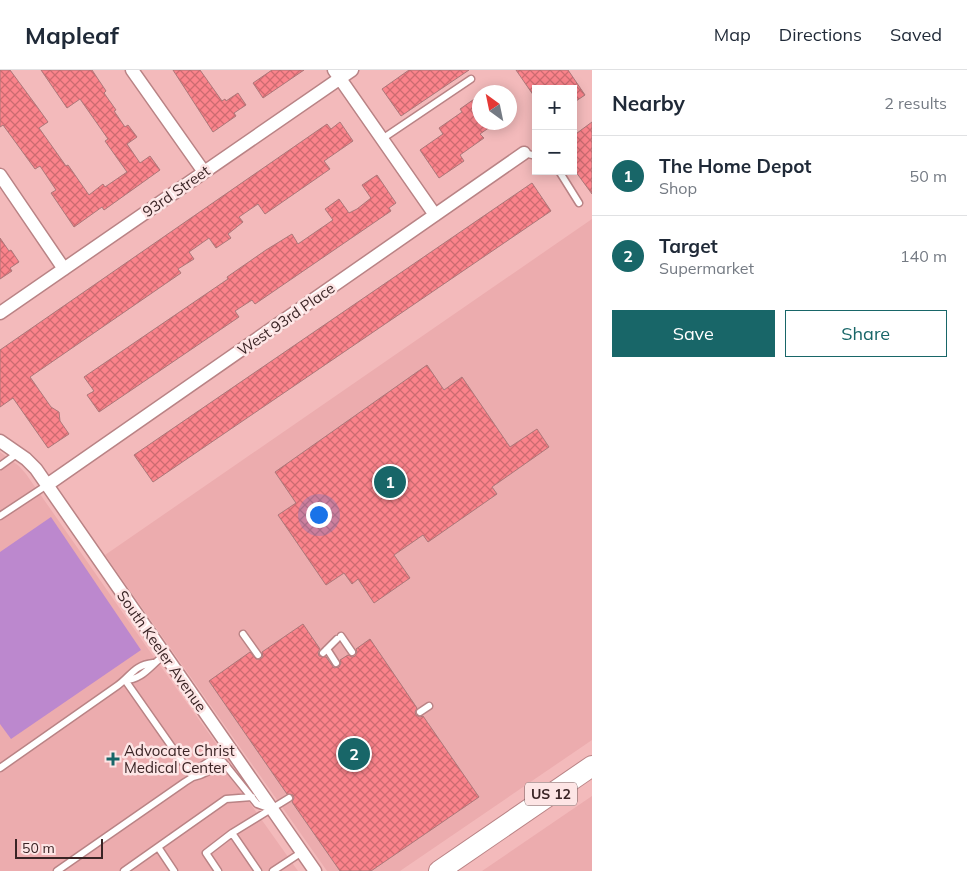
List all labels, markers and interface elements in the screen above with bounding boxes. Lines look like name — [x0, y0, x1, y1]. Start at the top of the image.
text: Mapleaf — [25, 20, 119, 50]
text: Map — [714, 23, 751, 46]
text: Directions — [779, 23, 862, 46]
text: Saved — [890, 23, 942, 46]
north arrow — [472, 85, 517, 130]
map controls — [532, 85, 577, 175]
button: + — [532, 85, 577, 130]
text: Nearby — [612, 90, 685, 116]
text: 2 results — [884, 93, 947, 113]
button: − — [532, 130, 577, 175]
text: The Home Depot — [659, 154, 812, 178]
street label: 93rd Street — [139, 161, 213, 221]
text: 1 — [623, 166, 633, 186]
text: 50 m — [910, 166, 947, 186]
text: Shop — [659, 178, 697, 198]
text: Target — [659, 234, 718, 258]
text: 2 — [623, 246, 633, 266]
text: 140 m — [900, 246, 947, 266]
text: Supermarket — [659, 258, 754, 278]
street label: West 93rd Place — [234, 278, 338, 360]
button: Save — [612, 310, 775, 357]
button: Share — [785, 310, 947, 357]
pin: 1 — [374, 463, 406, 501]
your location — [306, 502, 332, 528]
street label: South Keeler Avenue — [113, 587, 211, 715]
pin: 2 — [338, 735, 370, 773]
place label: Advocate Christ Medical Center — [124, 741, 235, 777]
marker: Advocate Christ Medical Center — [106, 752, 120, 766]
road number: US 12 — [525, 782, 577, 806]
scale bar — [15, 836, 102, 859]
text: 50 m — [22, 839, 55, 857]

